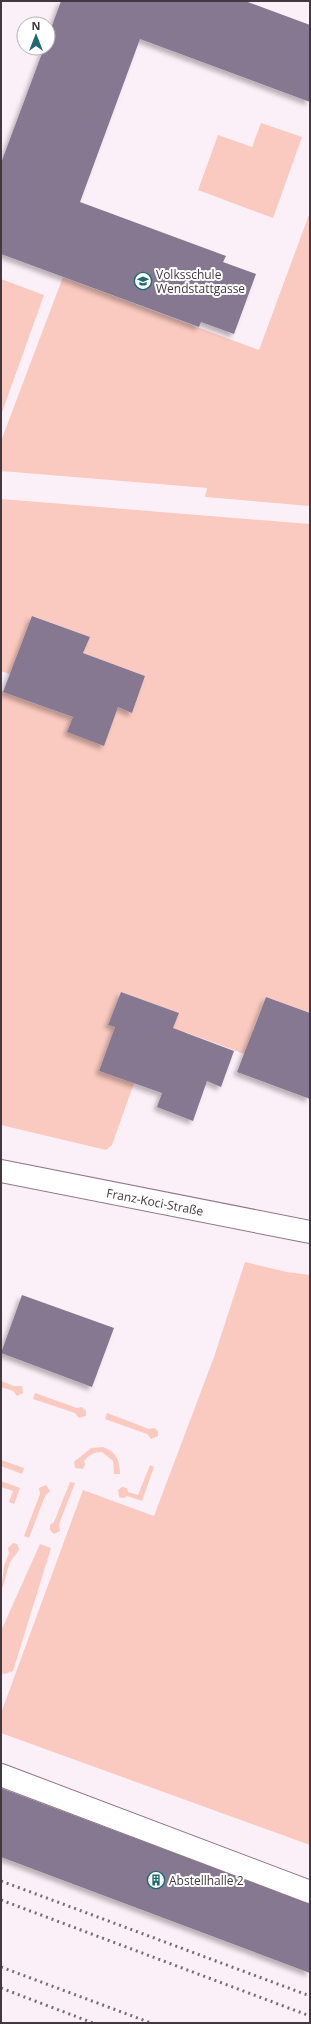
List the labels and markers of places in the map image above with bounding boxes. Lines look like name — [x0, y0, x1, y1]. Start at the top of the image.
place label: Volksschule Wendstattgasse — [156, 266, 245, 297]
school or university icon: Volksschule Wendstattgasse — [133, 271, 153, 291]
building icon: Abstellhalle 2 — [146, 1870, 166, 1890]
place label: Abstellhalle 2 — [169, 1872, 244, 1889]

